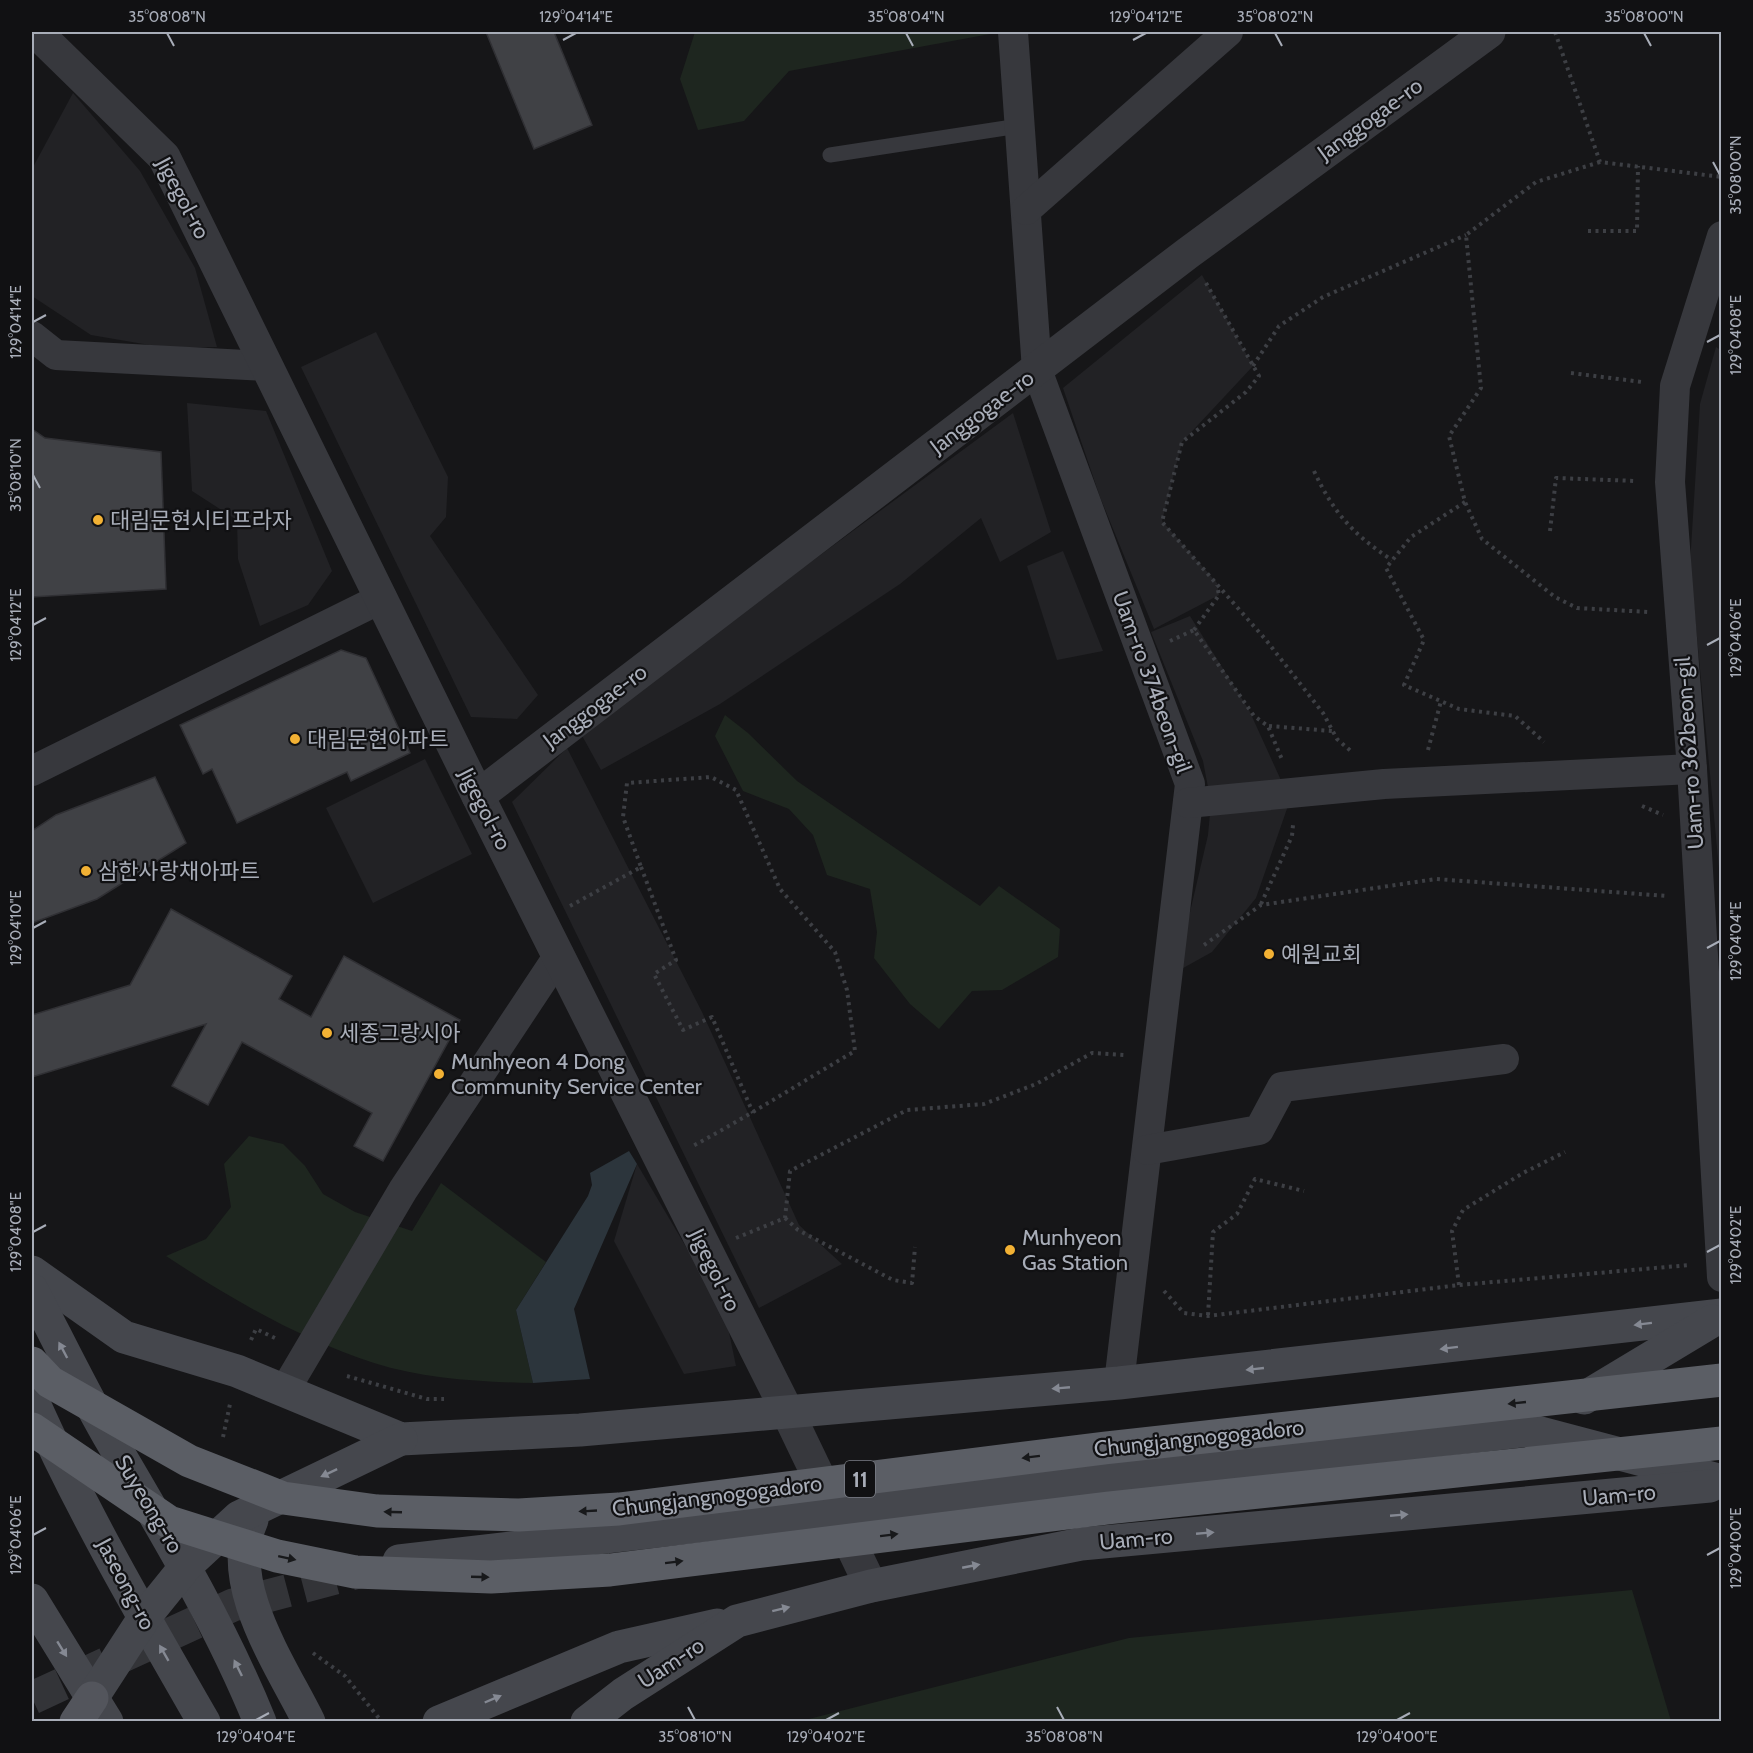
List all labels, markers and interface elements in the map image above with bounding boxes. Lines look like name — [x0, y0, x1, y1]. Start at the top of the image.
text: 35°08'08"N — [128, 8, 206, 26]
text: 129°04'14"E — [539, 8, 613, 26]
text: 35°08'04"N — [867, 8, 945, 26]
text: 129°04'12"E — [1109, 8, 1183, 26]
text: 35°08'02"N — [1237, 8, 1313, 26]
text: 35°08'00"N — [1604, 8, 1684, 26]
street label: Janggogae-ro — [1311, 72, 1428, 167]
text: 35°08'00"N — [1727, 135, 1745, 215]
street label: Jigegol-ro — [150, 152, 216, 243]
text: 129°04'14"E — [7, 285, 25, 359]
text: 129°04'08"E — [1727, 295, 1745, 375]
street label: Janggogae-ro — [924, 364, 1039, 460]
text: 35°08'10"N — [7, 438, 25, 512]
place label: 대림문현시티프라자 — [110, 507, 292, 534]
marker: 대림문현시티프라자 — [91, 513, 105, 527]
street label: Uam-ro 374beon-gil — [1107, 587, 1198, 778]
text: 129°04'12"E — [7, 588, 25, 662]
text: 129°04'06"E — [1727, 598, 1745, 678]
street label: Uam-ro 362beon-gil — [1669, 655, 1709, 850]
street label: Janggogae-ro — [537, 658, 652, 754]
place label: 대림문현아파트 — [307, 726, 449, 753]
marker: 대림문현아파트 — [288, 732, 302, 746]
street label: Jigegol-ro — [452, 762, 517, 855]
place label: 삼한사랑채아파트 — [98, 858, 260, 885]
marker: 삼한사랑채아파트 — [79, 864, 93, 878]
text: 129°04'10"E — [7, 890, 25, 966]
text: 129°04'04"E — [1727, 901, 1745, 981]
place label: 예원교회 — [1281, 941, 1362, 968]
marker: 예원교회 — [1262, 947, 1276, 961]
place label: 세종그랑시아 — [339, 1020, 460, 1047]
marker: 세종그랑시아 — [320, 1026, 334, 1040]
place label: Munhyeon 4 Dong Community Service Center — [451, 1048, 702, 1100]
marker: Munhyeon 4 Dong Community Service Center — [432, 1067, 446, 1081]
text: 129°04'08"E — [7, 1192, 25, 1272]
text: 129°04'02"E — [1727, 1206, 1745, 1284]
street label: Jigegol-ro — [683, 1223, 747, 1316]
place label: Munhyeon Gas Station — [1022, 1224, 1128, 1276]
marker: Munhyeon Gas Station — [1003, 1243, 1017, 1257]
one-way arrow — [1633, 1320, 1652, 1329]
one-way arrow — [58, 1341, 68, 1358]
one-way arrow — [1439, 1343, 1458, 1352]
one-way arrow — [1246, 1364, 1265, 1373]
one-way arrow — [1052, 1384, 1071, 1393]
one-way arrow — [1508, 1398, 1527, 1408]
street label: Chungjangnogogadoro — [1093, 1414, 1305, 1462]
street label: Suyeong-ro — [109, 1450, 189, 1558]
one-way arrow — [1022, 1452, 1041, 1462]
road number: 11 — [845, 1461, 875, 1497]
one-way arrow — [321, 1468, 338, 1477]
street label: Chungjangnogogadoro — [611, 1470, 823, 1522]
street label: Uam-ro — [1581, 1478, 1657, 1512]
text: 129°04'06"E — [7, 1495, 25, 1575]
one-way arrow — [383, 1507, 402, 1516]
one-way arrow — [578, 1507, 597, 1516]
text: 129°04'00"E — [1727, 1507, 1745, 1589]
one-way arrow — [1390, 1510, 1409, 1520]
street label: Uam-ro — [1098, 1522, 1174, 1556]
one-way arrow — [1196, 1528, 1215, 1538]
one-way arrow — [879, 1531, 898, 1540]
street label: Jaseong-ro — [90, 1533, 161, 1634]
one-way arrow — [277, 1554, 296, 1563]
one-way arrow — [665, 1557, 684, 1566]
one-way arrow — [962, 1561, 981, 1570]
one-way arrow — [471, 1572, 490, 1582]
one-way arrow — [772, 1604, 790, 1614]
street label: Uam-ro — [633, 1632, 709, 1694]
one-way arrow — [56, 1641, 67, 1657]
one-way arrow — [159, 1644, 169, 1661]
one-way arrow — [233, 1659, 242, 1676]
one-way arrow — [484, 1694, 502, 1704]
text: 129°04'04"E — [216, 1728, 296, 1746]
text: 35°08'10"N — [658, 1728, 732, 1746]
text: 129°04'02"E — [787, 1728, 865, 1746]
text: 35°08'08"N — [1025, 1728, 1103, 1746]
text: 129°04'00"E — [1356, 1728, 1438, 1746]

